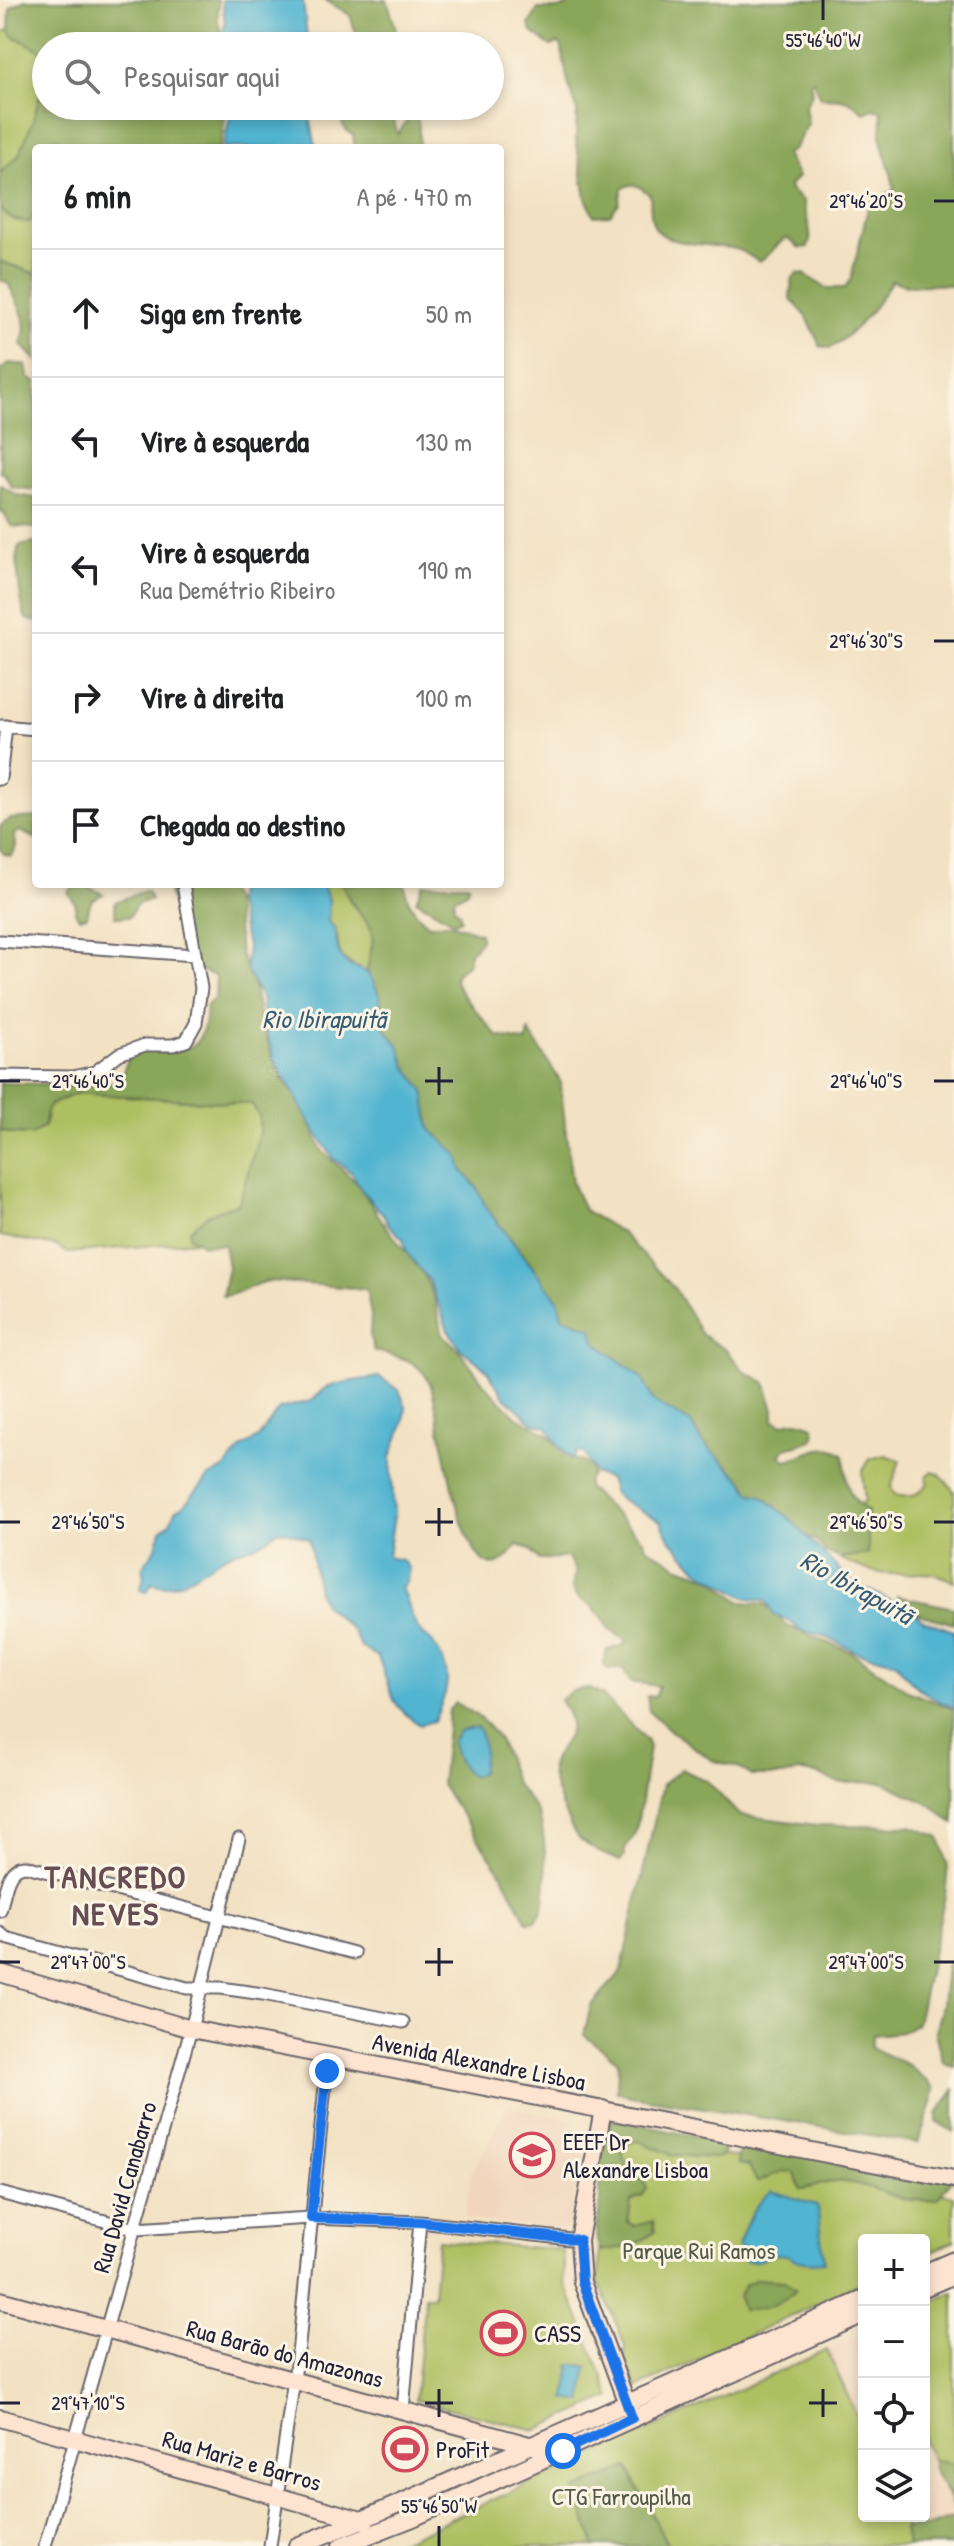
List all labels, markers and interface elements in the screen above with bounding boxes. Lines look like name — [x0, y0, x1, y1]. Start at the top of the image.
text: 55°46'40"W — [785, 26, 861, 53]
search box — [32, 32, 504, 120]
icon: search — [60, 54, 104, 98]
text: Pesquisar aqui — [124, 56, 281, 96]
text: 6 min — [64, 173, 132, 219]
text: A pé · 470 m — [357, 179, 472, 214]
text: 29°46'20"S — [829, 187, 903, 214]
icon: ahead — [64, 291, 108, 335]
text: Siga em frente — [140, 293, 302, 333]
text: 50 m — [426, 296, 472, 331]
icon: left — [64, 419, 108, 463]
text: Vire à esquerda — [140, 421, 309, 461]
text: 130 m — [416, 424, 472, 459]
text: Vire à esquerda — [140, 532, 309, 572]
icon: left — [64, 547, 108, 591]
text: 190 m — [418, 552, 472, 587]
text: Rua Demétrio Ribeiro — [140, 572, 335, 607]
text: 29°46'30"S — [829, 627, 903, 654]
icon: right — [64, 675, 108, 719]
text: Vire à direita — [140, 677, 283, 717]
text: 100 m — [416, 680, 472, 715]
icon: arrive — [64, 803, 108, 847]
text: Chegada ao destino — [140, 805, 345, 845]
water label: Rio Ibirapuitã — [262, 1001, 389, 1037]
text: 29°46'40"S — [52, 1067, 124, 1094]
text: 29°46'40"S — [830, 1067, 902, 1094]
text: 29°46'50"S — [52, 1508, 124, 1535]
text: 29°46'50"S — [830, 1508, 902, 1535]
water label: Rio Ibirapuitã — [794, 1542, 922, 1634]
district label: TANCREDO NEVES — [44, 1855, 187, 1935]
text: 29°47'00"S — [50, 1948, 126, 1975]
text: 29°47'00"S — [828, 1948, 904, 1975]
street label: Avenida Alexandre Lisboa — [370, 2025, 588, 2097]
route end — [309, 2053, 345, 2089]
street label: Rua David Canabarro — [84, 2098, 164, 2276]
place label: EEEF Dr Alexandre Lisboa — [563, 2125, 708, 2185]
school or university icon: EEEF Dr Alexandre Lisboa — [508, 2131, 556, 2179]
park label: Parque Rui Ramos — [623, 2234, 775, 2266]
map controls — [858, 2234, 930, 2522]
button: + — [858, 2234, 930, 2306]
button: − — [858, 2306, 930, 2378]
sports icon: CASS — [479, 2309, 527, 2357]
street label: Rua Barão do Amazonas — [183, 2311, 387, 2395]
place label: CASS — [534, 2317, 581, 2349]
button: locate — [858, 2378, 930, 2450]
text: 29°47'10"S — [51, 2389, 125, 2416]
street label: Rua Mariz e Barros — [159, 2422, 325, 2498]
sports icon: ProFit — [381, 2425, 429, 2473]
place label: ProFit — [436, 2433, 490, 2465]
route start — [545, 2433, 581, 2469]
button: layers — [858, 2450, 930, 2522]
park label: CTG Farroupilha — [551, 2480, 691, 2512]
text: 55°46'50"W — [401, 2492, 478, 2519]

